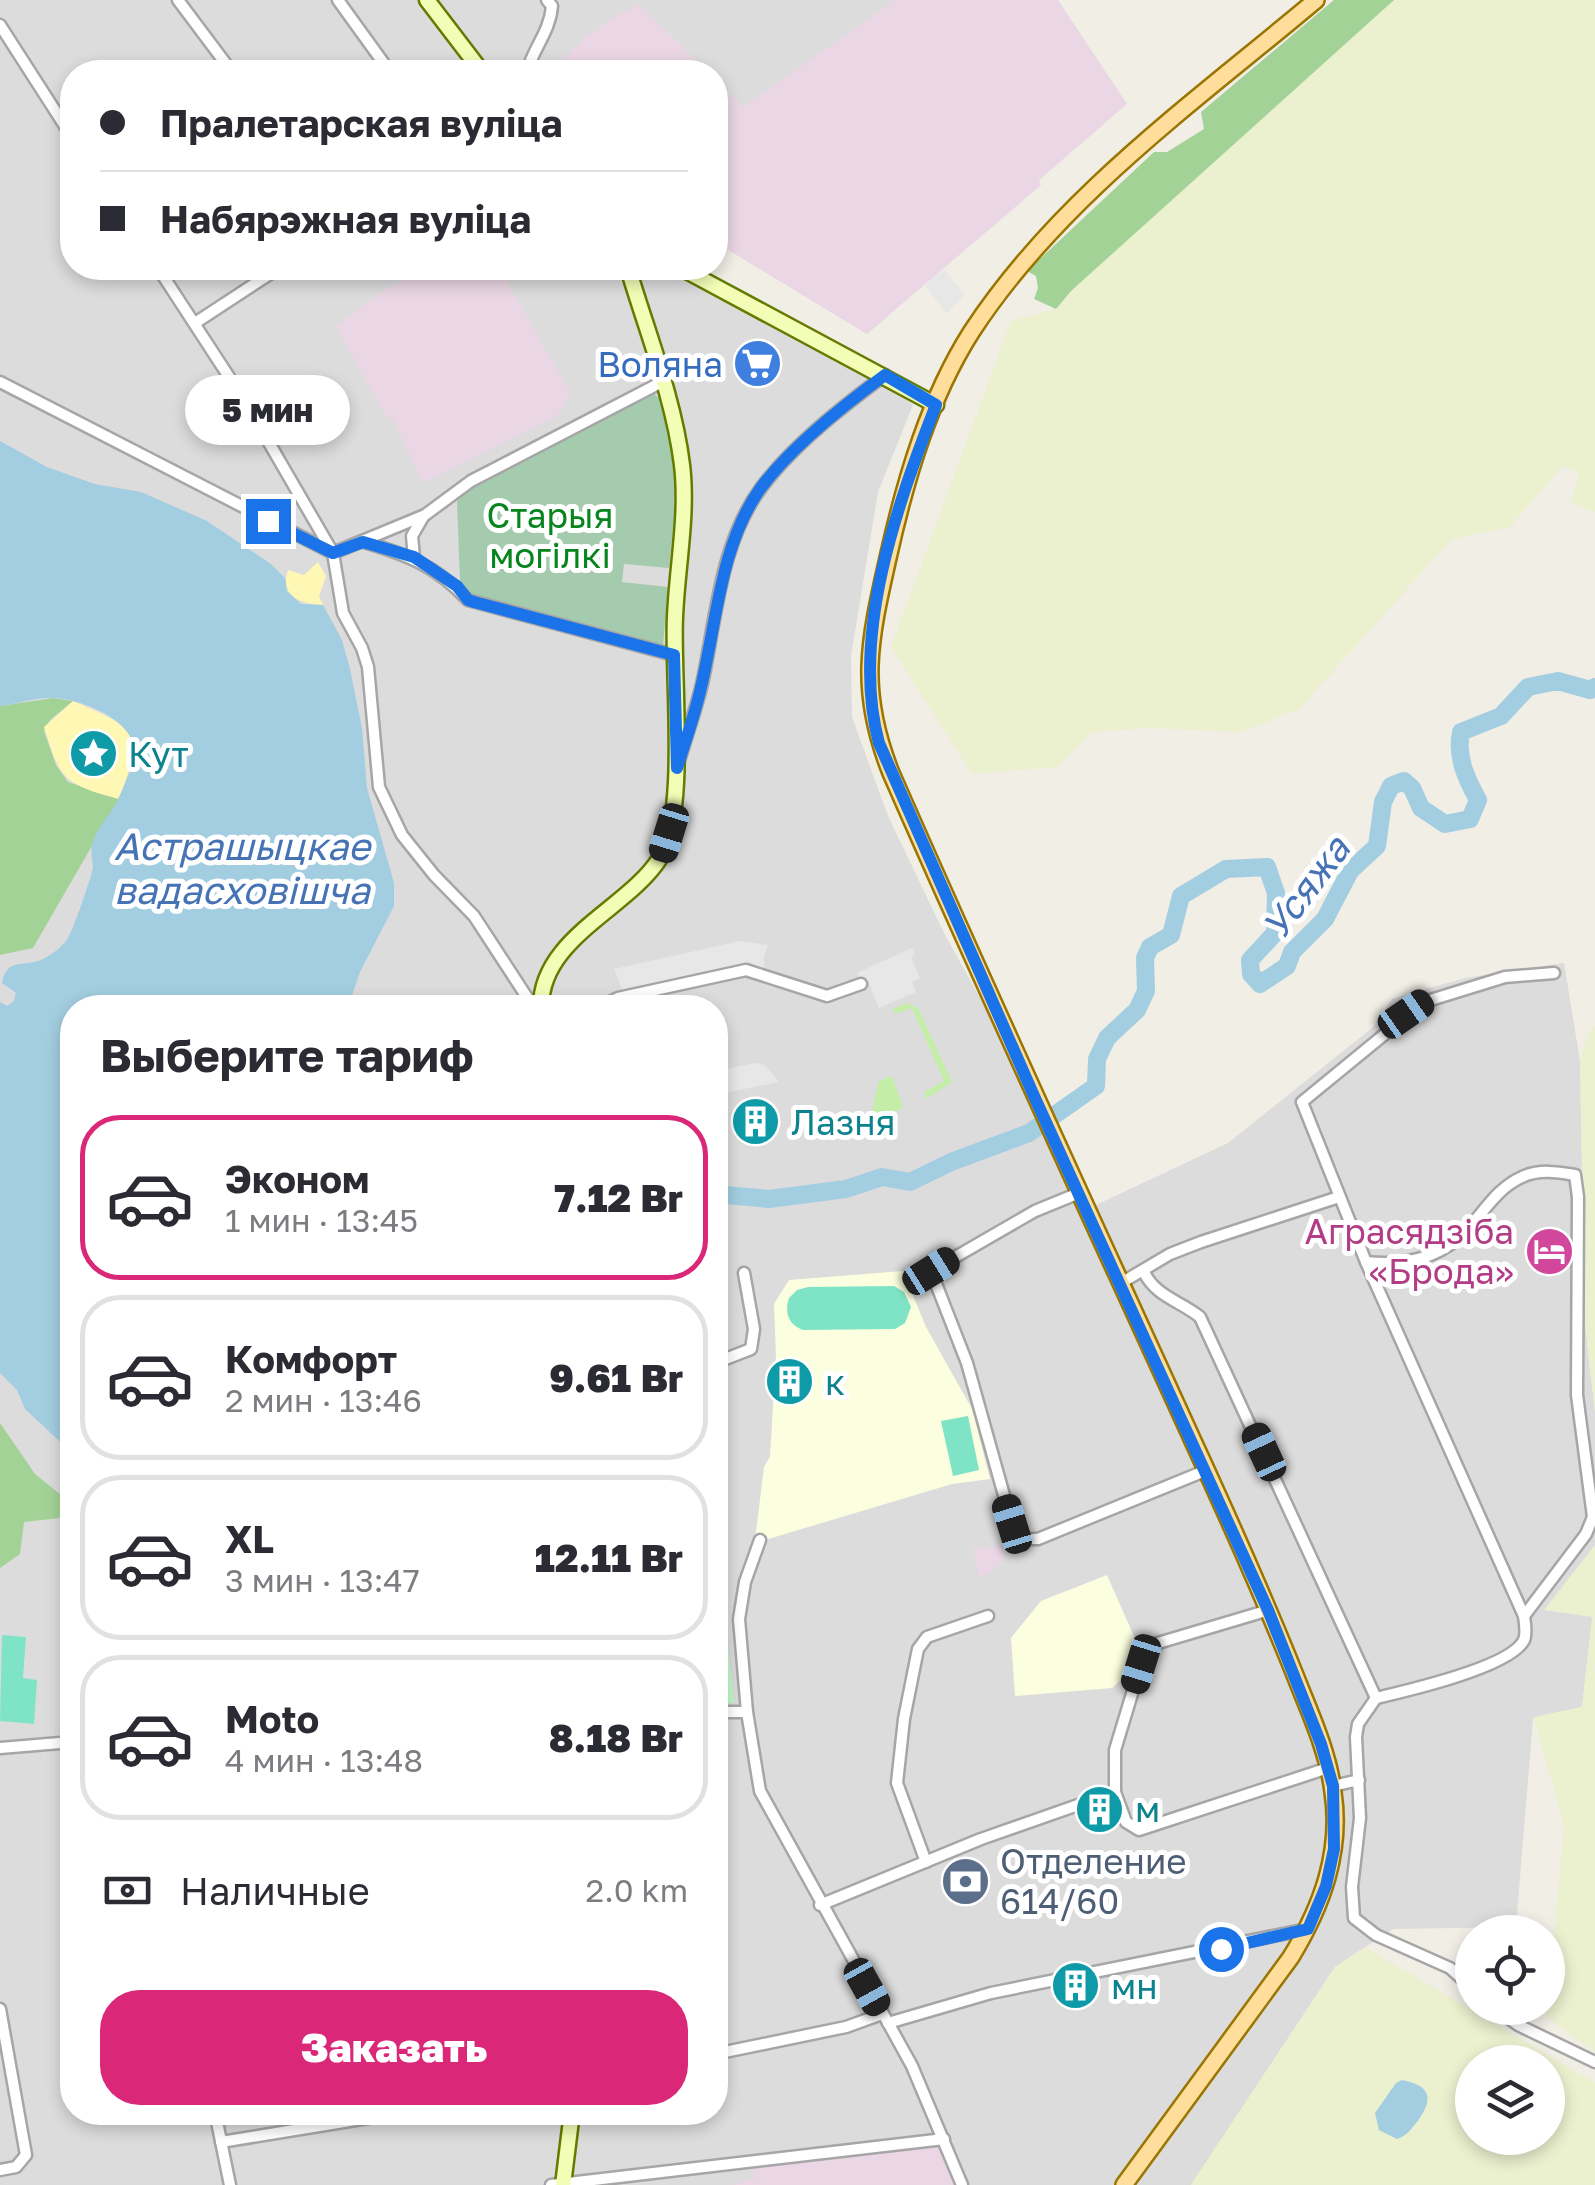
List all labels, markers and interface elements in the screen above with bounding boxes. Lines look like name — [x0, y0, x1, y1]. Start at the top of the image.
text: Пралетарская вуліца — [160, 100, 563, 145]
text: Набярэжная вуліца — [160, 196, 531, 241]
supermarket icon: Воляна — [732, 338, 784, 390]
place label: Воляна — [597, 343, 723, 385]
callout: 5 мин — [186, 376, 350, 446]
text: 5 мин — [222, 391, 313, 429]
park label: Старыя могілкі — [486, 494, 614, 576]
route end — [246, 499, 291, 544]
place icon: Кут — [67, 728, 119, 780]
place label: Кут — [128, 733, 189, 775]
car — [646, 800, 692, 866]
water label: Астрашыцкае вадасховішча — [114, 823, 373, 912]
water label: Усяжа — [1252, 826, 1359, 947]
car — [1373, 985, 1439, 1043]
text: Выберите тариф — [100, 1028, 474, 1082]
building icon: Лазня — [730, 1096, 782, 1148]
place label: Лазня — [791, 1101, 895, 1143]
icon: car — [105, 1153, 195, 1243]
text: Эконом — [225, 1156, 369, 1201]
text: 7.12 Br — [554, 1175, 683, 1220]
text: 1 мин · 13:45 — [225, 1201, 418, 1239]
place label: Аграсядзіба «Брода» — [1305, 1210, 1514, 1292]
hotel icon: Аграсядзіба «Брода» — [1523, 1225, 1575, 1277]
car — [898, 1242, 964, 1300]
icon: car — [105, 1333, 195, 1423]
text: Комфорт — [225, 1336, 397, 1381]
text: 9.61 Br — [549, 1355, 683, 1400]
building icon: к — [764, 1356, 816, 1408]
place label: к — [825, 1361, 845, 1403]
text: 2 мин · 13:46 — [225, 1381, 422, 1419]
car — [1238, 1418, 1290, 1486]
car — [989, 1491, 1035, 1557]
icon: car — [105, 1513, 195, 1603]
text: XL — [225, 1516, 274, 1561]
text: 12.11 Br — [535, 1535, 683, 1580]
text: 3 мин · 13:47 — [225, 1561, 420, 1599]
car — [1118, 1631, 1164, 1697]
icon: car — [105, 1693, 195, 1783]
text: Moto — [225, 1696, 319, 1741]
text: 8.18 Br — [549, 1715, 683, 1760]
text: 4 мин · 13:48 — [225, 1741, 423, 1779]
building icon: м — [1074, 1783, 1126, 1835]
place label: м — [1135, 1788, 1160, 1830]
place label: Отделение 614/60 — [1000, 1840, 1187, 1922]
bank icon: Отделение 614/60 — [939, 1855, 991, 1907]
icon: cash — [100, 1863, 155, 1918]
text: Наличные — [180, 1868, 370, 1913]
text: 2.0 km — [586, 1871, 688, 1909]
map controls — [1455, 1915, 1565, 2155]
button: locate — [1455, 1915, 1565, 2025]
route start — [1199, 1927, 1244, 1972]
car — [839, 1953, 895, 2021]
building icon: мн — [1050, 1960, 1102, 2012]
place label: мн — [1111, 1965, 1158, 2007]
button: Заказать — [100, 1990, 688, 2105]
button: layers — [1455, 2045, 1565, 2155]

